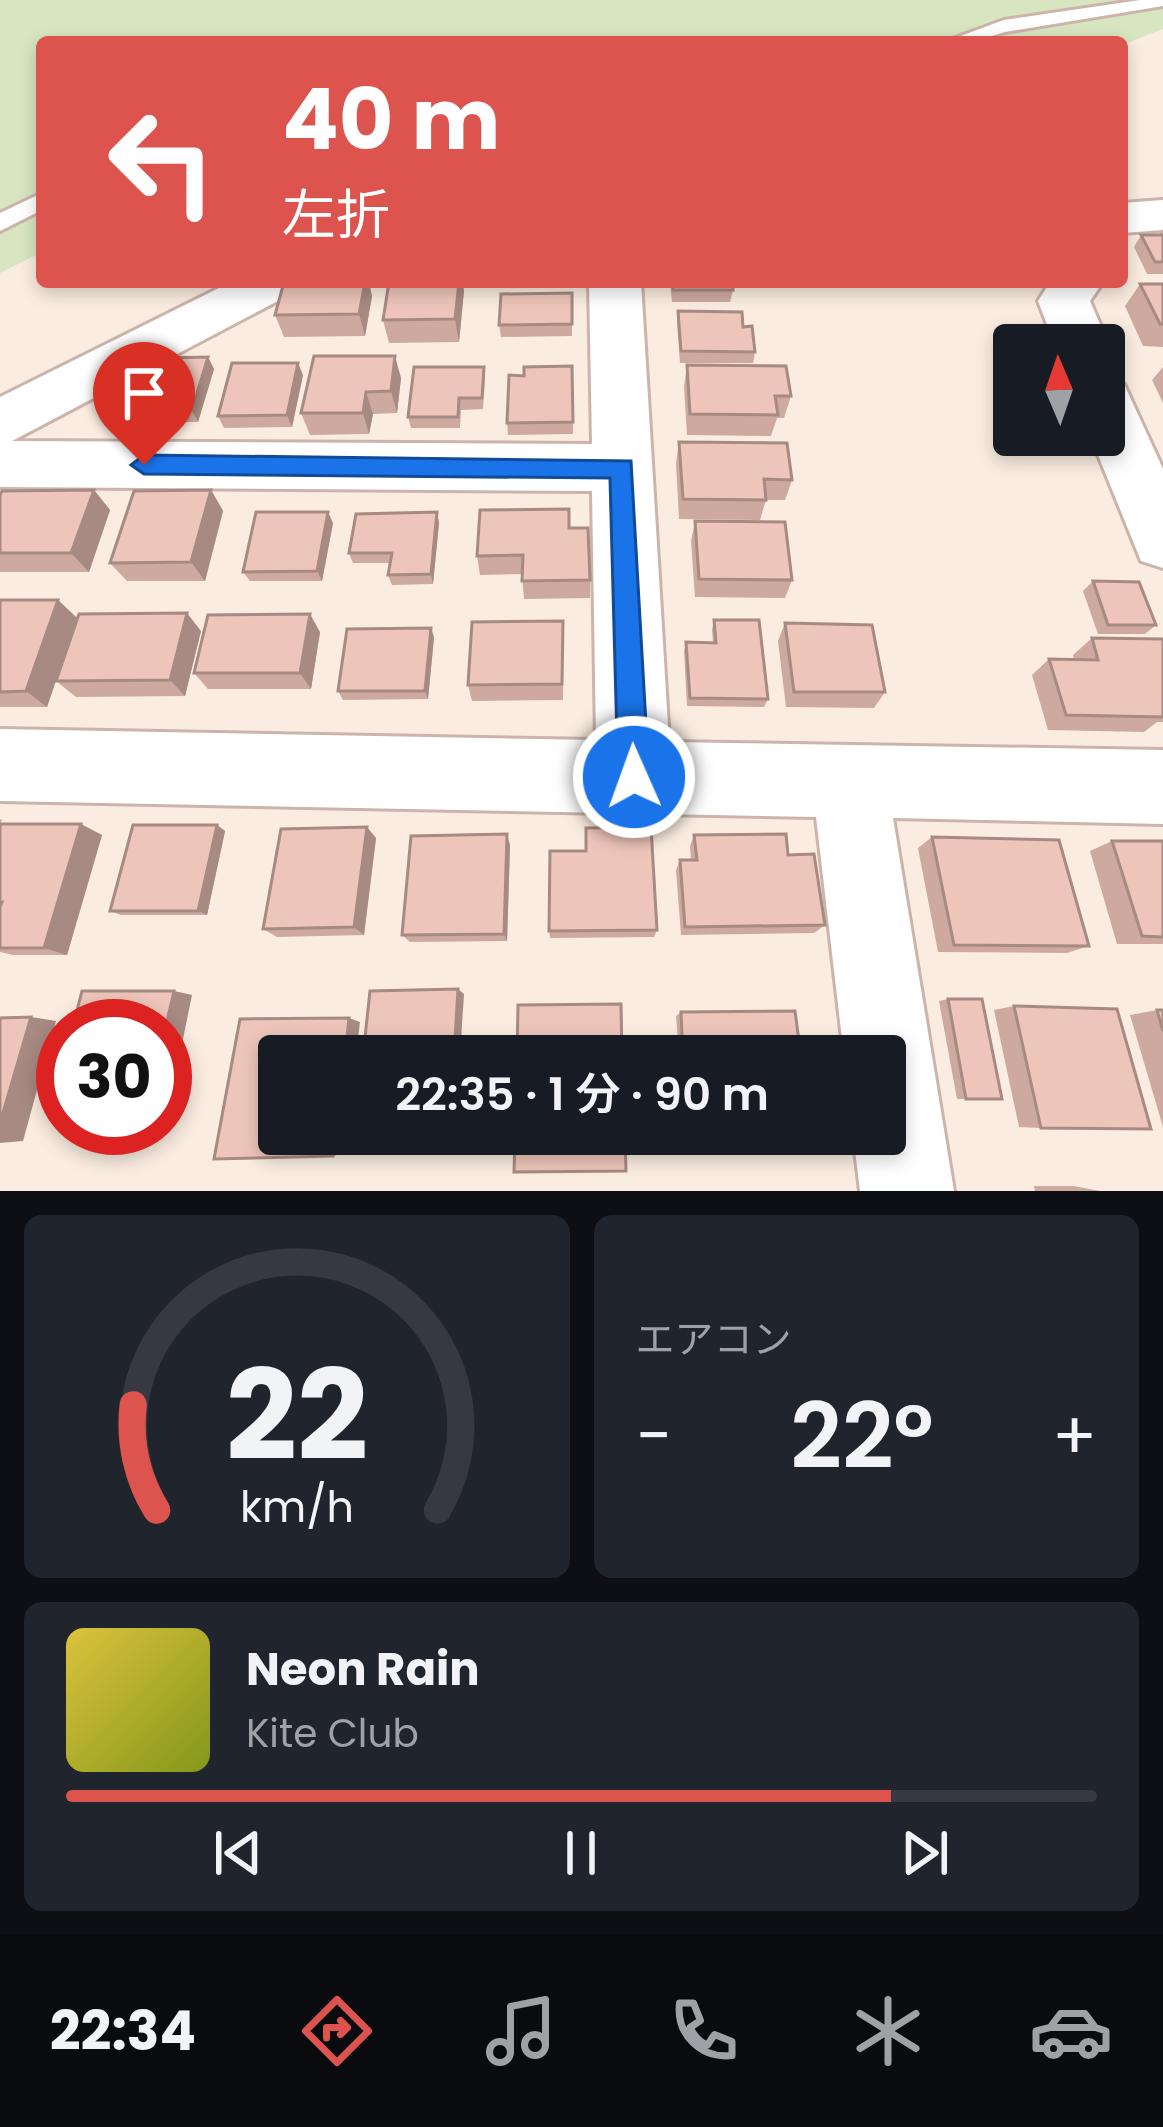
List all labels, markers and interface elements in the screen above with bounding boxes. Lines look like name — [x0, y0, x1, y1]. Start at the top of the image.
text: 40 m — [282, 61, 500, 178]
icon: left — [84, 84, 240, 240]
text: 左折 — [282, 177, 390, 253]
north arrow — [993, 324, 1125, 456]
map controls — [993, 324, 1125, 456]
pin — [93, 342, 195, 465]
icon: arrive — [111, 360, 177, 426]
position arrow — [571, 714, 697, 840]
speed limit sign: 30 — [36, 999, 192, 1155]
text: 22:35 · 1 分 · 90 m — [395, 1063, 769, 1126]
text: エアコン — [636, 1312, 792, 1367]
text: 22 — [225, 1328, 368, 1503]
text: 22° — [790, 1373, 934, 1500]
text: − — [636, 1390, 672, 1482]
text: + — [1052, 1390, 1097, 1482]
text: km/h — [240, 1476, 354, 1536]
text: Neon Rain — [246, 1638, 480, 1701]
text: Kite Club — [246, 1706, 419, 1761]
icon: previous — [205, 1820, 271, 1886]
icon: pause — [548, 1820, 614, 1886]
icon: next — [892, 1820, 958, 1886]
icon: directions — [295, 1989, 379, 2073]
icon: music — [479, 1989, 563, 2073]
icon: phone — [662, 1989, 746, 2073]
icon: climate — [846, 1989, 930, 2073]
icon: car — [1029, 1989, 1113, 2073]
text: 22:34 — [50, 1993, 196, 2069]

